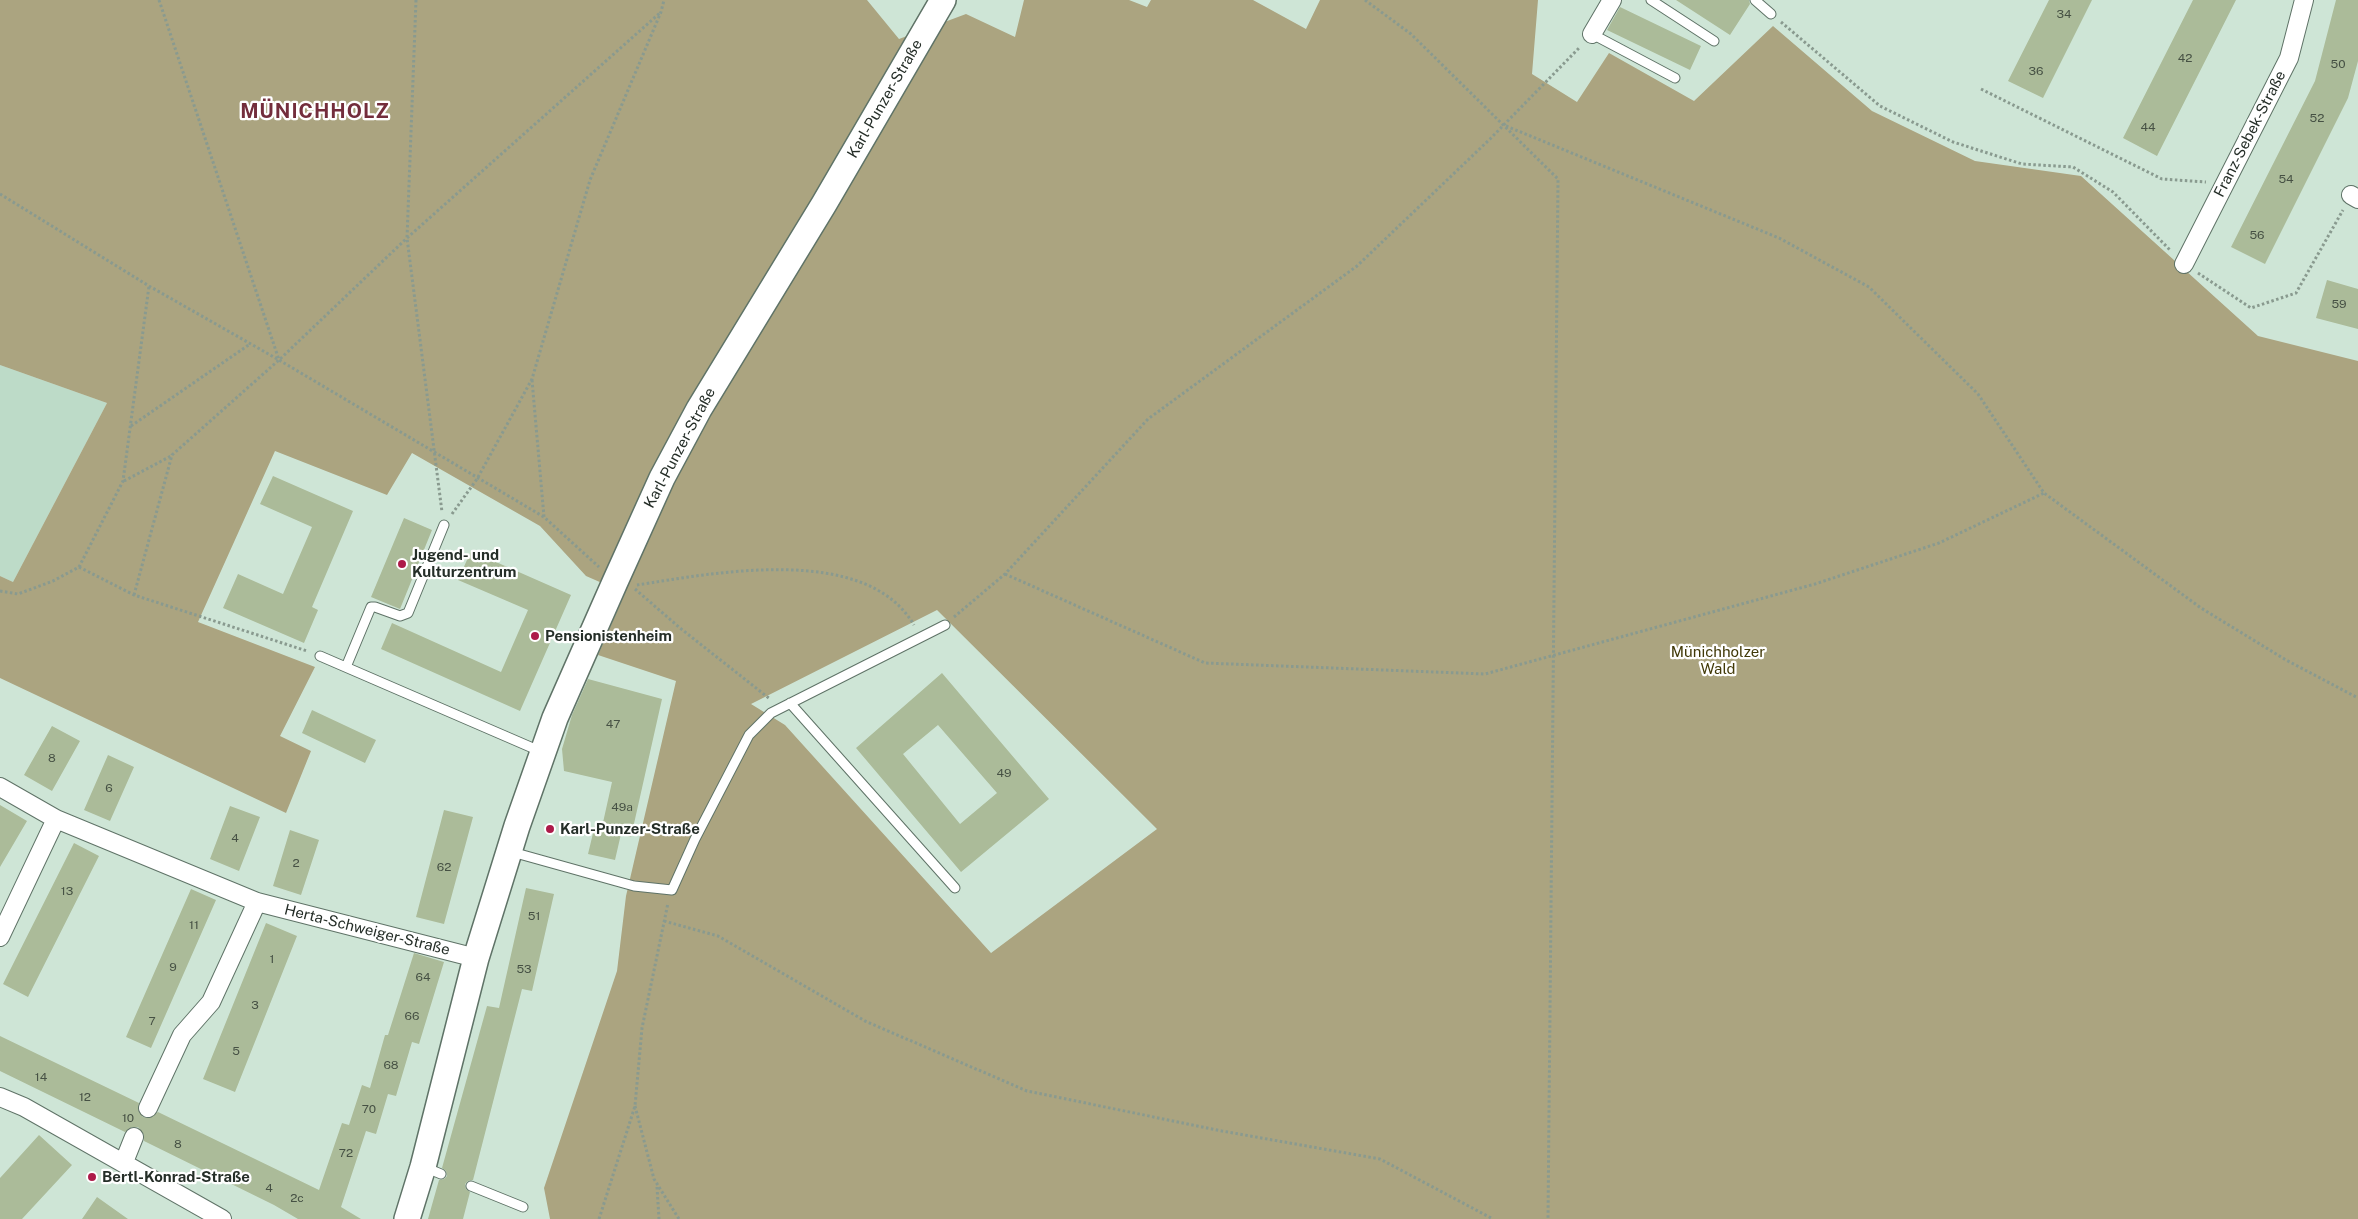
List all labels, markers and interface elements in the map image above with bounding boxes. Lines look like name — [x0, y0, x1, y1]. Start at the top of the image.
house number: 34 — [2056, 7, 2072, 21]
street label: Karl-Punzer-Straße — [844, 36, 926, 162]
house number: 42 — [2178, 51, 2192, 65]
house number: 50 — [2330, 57, 2346, 71]
house number: 36 — [2029, 64, 2043, 78]
street label: Franz-Sebek-Straße — [2210, 68, 2290, 200]
district label: MÜNICHHOLZ — [239, 100, 391, 124]
house number: 52 — [2310, 111, 2324, 125]
house number: 44 — [2140, 120, 2156, 134]
house number: 54 — [2278, 172, 2294, 186]
house number: 56 — [2249, 228, 2265, 242]
house number: 59 — [2331, 297, 2347, 311]
street label: Karl-Punzer-Straße — [641, 385, 719, 511]
place label: Jugend- und Kulturzentrum — [412, 546, 516, 581]
marker: Jugend- und Kulturzentrum — [396, 558, 408, 570]
place label: Pensionistenheim — [545, 627, 672, 645]
marker: Pensionistenheim — [529, 630, 541, 642]
park label: Münichholzer Wald — [1671, 643, 1765, 678]
house number: 47 — [606, 717, 620, 731]
house number: 8 — [48, 751, 56, 765]
house number: 49 — [996, 766, 1012, 780]
house number: 6 — [105, 781, 113, 795]
house number: 49a — [611, 800, 633, 814]
place label: Karl-Punzer-Straße — [560, 820, 700, 838]
marker: Karl-Punzer-Straße — [544, 823, 556, 835]
house number: 4 — [231, 831, 239, 845]
house number: 2 — [292, 856, 300, 870]
house number: 62 — [437, 860, 451, 874]
house number: 13 — [61, 884, 73, 898]
street label: Herta-Schweiger-Straße — [282, 901, 452, 959]
house number: 51 — [528, 909, 540, 923]
house number: 11 — [189, 918, 199, 932]
house number: 1 — [270, 952, 274, 966]
house number: 9 — [169, 960, 177, 974]
house number: 53 — [516, 962, 532, 976]
house number: 64 — [416, 970, 430, 984]
house number: 3 — [251, 998, 259, 1012]
house number: 66 — [405, 1009, 419, 1023]
house number: 7 — [148, 1014, 156, 1028]
house number: 5 — [232, 1044, 240, 1058]
house number: 68 — [383, 1058, 399, 1072]
house number: 14 — [35, 1070, 47, 1084]
house number: 12 — [79, 1090, 91, 1104]
house number: 70 — [362, 1102, 376, 1116]
house number: 10 — [122, 1111, 134, 1125]
house number: 8 — [174, 1137, 182, 1151]
house number: 72 — [339, 1146, 353, 1160]
place label: Bertl-Konrad-Straße — [102, 1168, 250, 1186]
marker: Bertl-Konrad-Straße — [86, 1171, 98, 1183]
house number: 4 — [265, 1181, 273, 1195]
house number: 2c — [290, 1191, 304, 1205]

